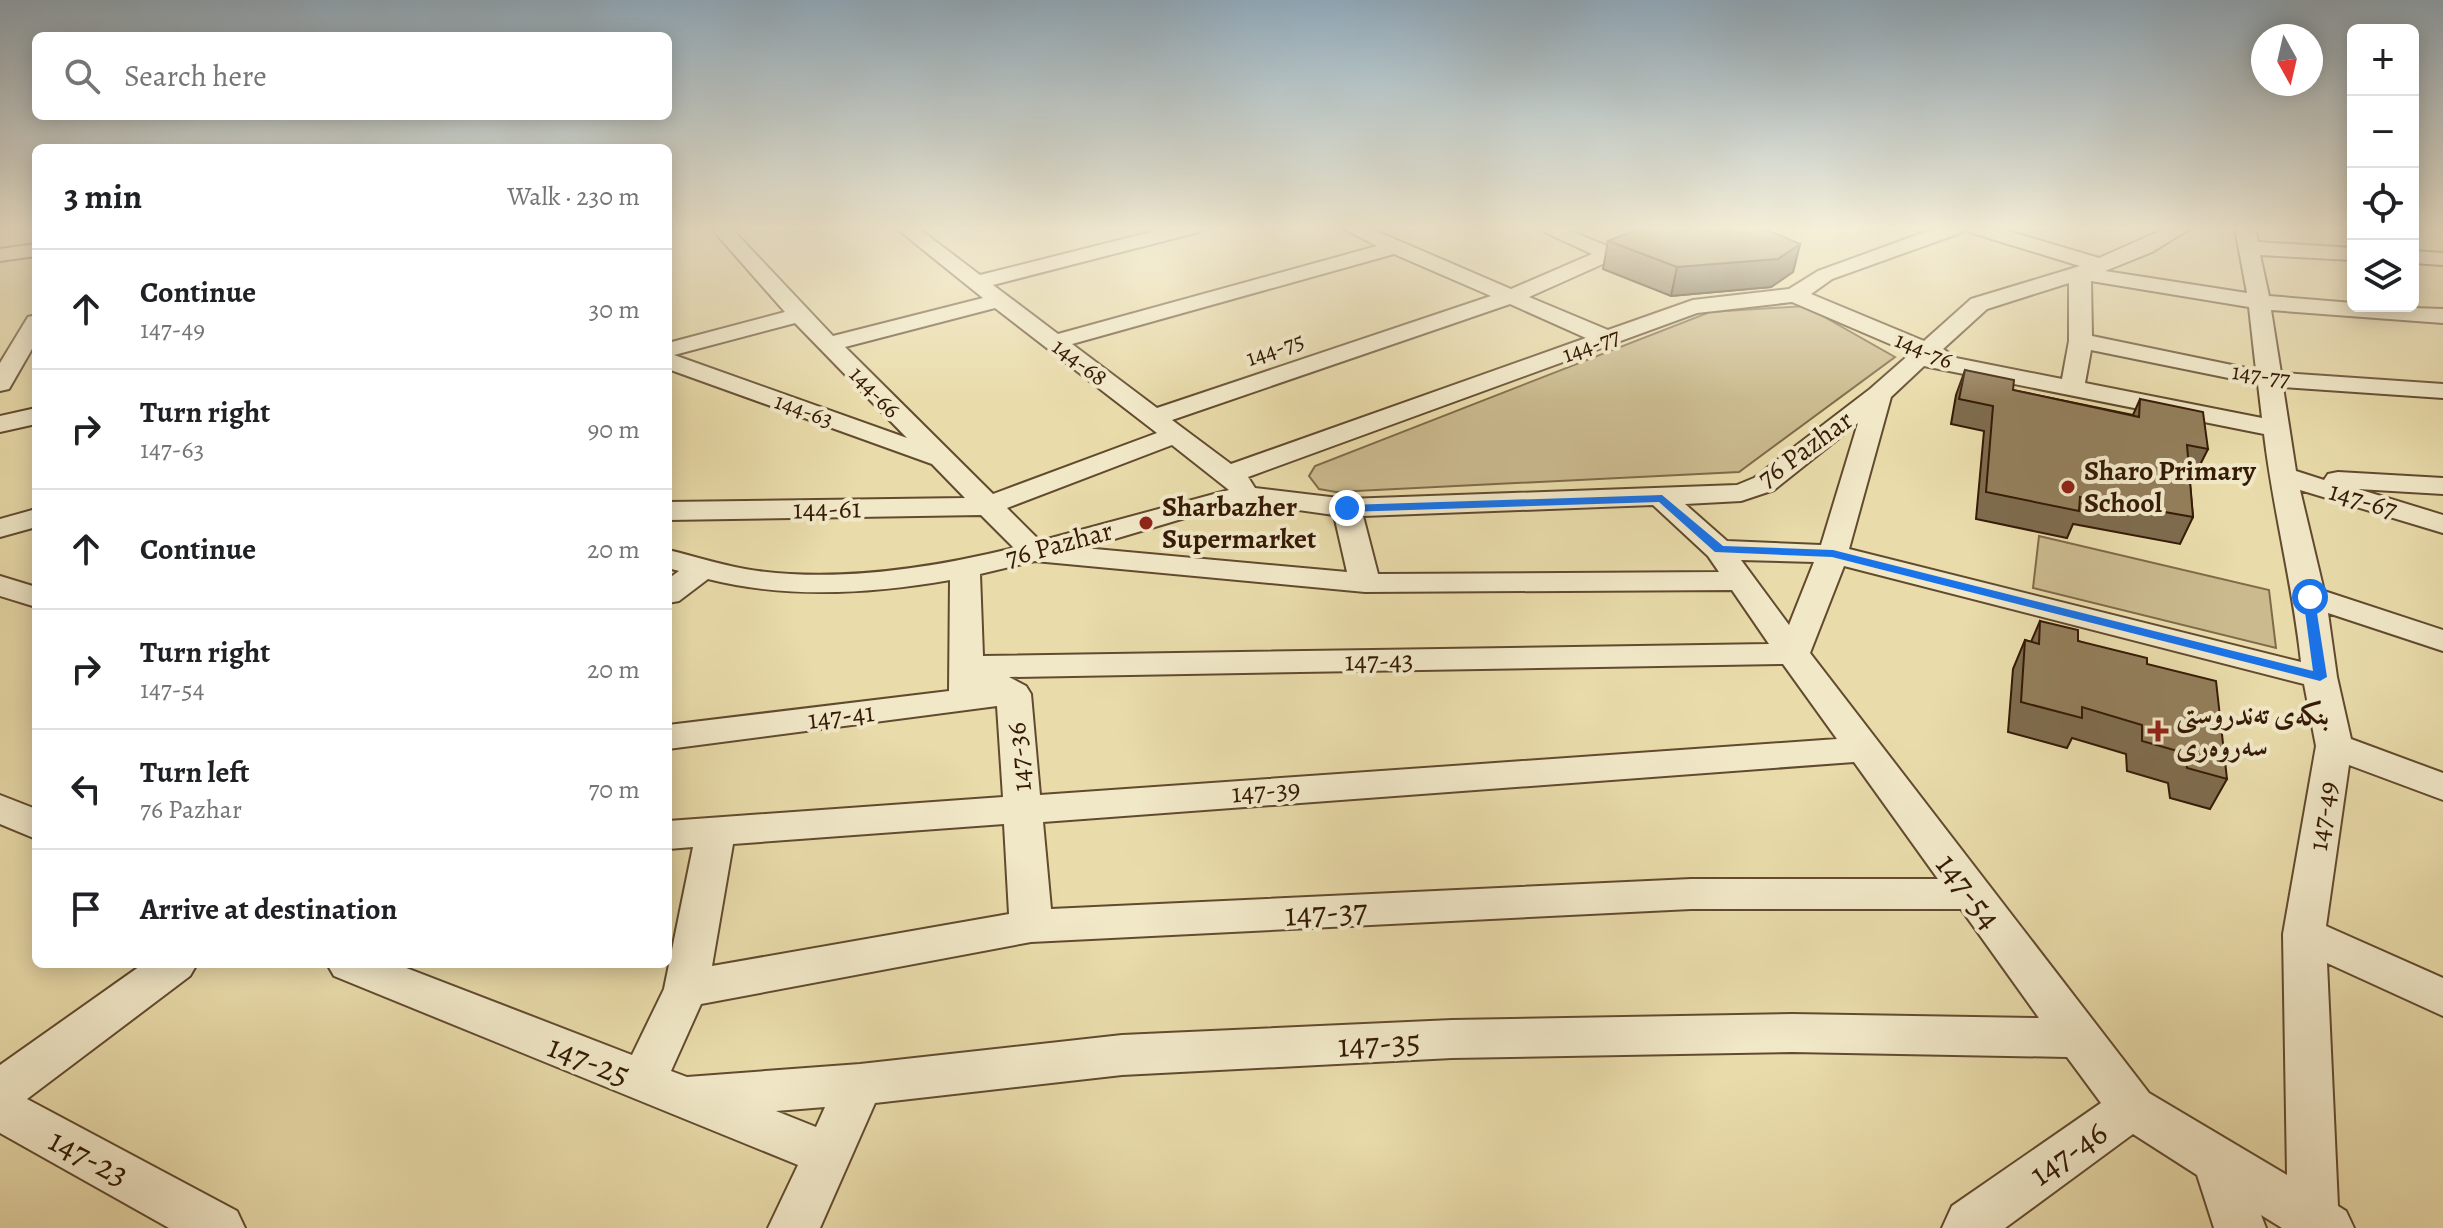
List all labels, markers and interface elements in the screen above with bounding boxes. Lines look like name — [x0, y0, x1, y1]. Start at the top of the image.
north arrow — [2251, 24, 2323, 96]
map controls — [2347, 24, 2419, 312]
button: + — [2347, 24, 2419, 96]
search box — [32, 32, 672, 120]
icon: search — [60, 54, 104, 98]
text: Search here — [124, 56, 267, 96]
button: − — [2347, 96, 2419, 168]
button: locate — [2347, 168, 2419, 240]
text: 3 min — [64, 173, 142, 220]
text: Walk · 230 m — [507, 179, 640, 214]
button: layers — [2347, 240, 2419, 312]
text: Continue — [140, 272, 256, 312]
icon: ahead — [64, 287, 108, 331]
text: 30 m — [589, 292, 640, 327]
text: 147-49 — [140, 312, 205, 347]
street label: 144-77 — [1558, 320, 1625, 370]
street label: 144-75 — [1242, 324, 1308, 374]
street label: 144-76 — [1890, 324, 1958, 376]
street label: 144-68 — [1046, 331, 1114, 393]
street label: 147-77 — [2230, 355, 2293, 395]
street label: 144-66 — [842, 359, 908, 425]
street label: 144-63 — [770, 385, 838, 435]
text: Turn right — [140, 392, 270, 432]
street label: 76 Pazhar — [1749, 401, 1861, 497]
icon: right — [64, 407, 108, 451]
text: 90 m — [588, 412, 640, 447]
text: 147-63 — [140, 432, 204, 467]
place label: Sharo Primary School — [2084, 452, 2257, 522]
street label: 147-67 — [2324, 472, 2402, 528]
marker: Sharo Primary School — [2059, 478, 2077, 496]
place label: Sharbazher Supermarket — [1162, 488, 1316, 558]
street label: 144-61 — [793, 489, 861, 529]
route end — [1329, 490, 1365, 526]
street label: 76 Pazhar — [1001, 511, 1117, 577]
marker: Sharbazher Supermarket — [1137, 514, 1155, 532]
icon: ahead — [64, 527, 108, 571]
text: Continue — [140, 529, 256, 569]
text: 20 m — [587, 532, 640, 567]
route start — [2292, 579, 2328, 615]
text: Turn right — [140, 632, 270, 672]
street label: 147-43 — [1344, 641, 1414, 681]
icon: right — [64, 647, 108, 691]
text: 20 m — [587, 652, 640, 687]
text: 147-54 — [140, 672, 204, 707]
street label: 147-41 — [805, 693, 877, 739]
place label: بنکەی تەندروستی سەروەری — [2176, 696, 2329, 766]
marker: بنکەی تەندروستی سەروەری — [2147, 720, 2169, 742]
street label: 147-36 — [997, 721, 1041, 793]
text: Turn left — [140, 752, 249, 792]
icon: left — [64, 767, 108, 811]
street label: 147-39 — [1230, 770, 1302, 812]
text: 70 m — [588, 772, 640, 807]
street label: 147-49 — [2299, 778, 2347, 854]
text: 76 Pazhar — [140, 792, 242, 827]
street label: 147-54 — [1925, 843, 2013, 939]
street label: 147-37 — [1283, 886, 1369, 938]
icon: arrive — [64, 887, 108, 931]
text: Arrive at destination — [140, 889, 397, 929]
street label: 147-35 — [1336, 1017, 1422, 1069]
street label: 147-25 — [541, 1022, 637, 1098]
street label: 147-46 — [2020, 1109, 2116, 1197]
street label: 147-23 — [41, 1116, 137, 1198]

